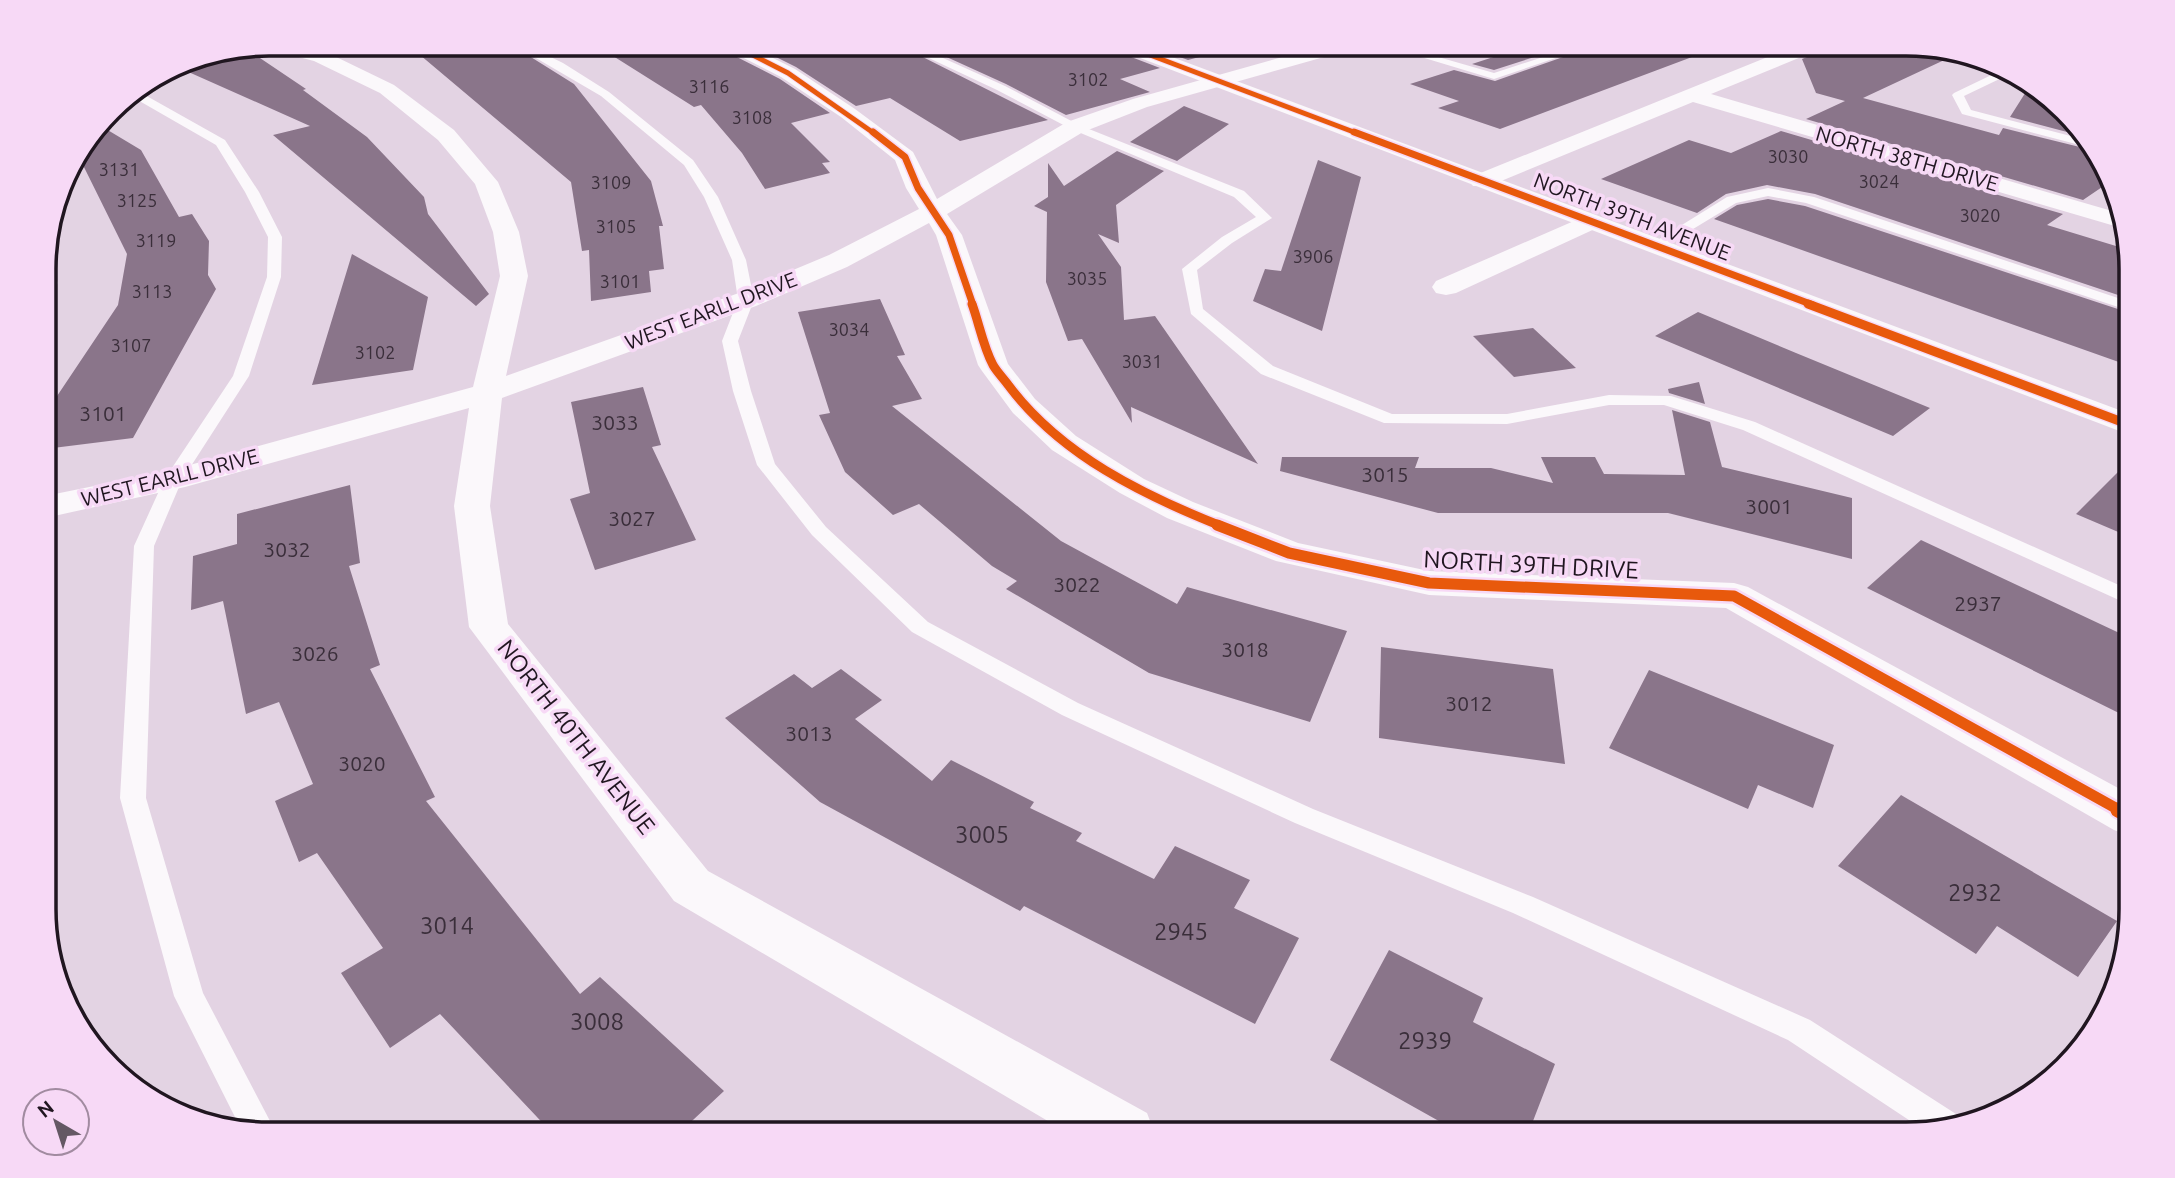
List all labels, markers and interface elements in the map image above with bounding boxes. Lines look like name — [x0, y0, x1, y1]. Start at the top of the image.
house number: 3102 — [1068, 69, 1108, 89]
house number: 3116 — [689, 76, 729, 96]
house number: 3108 — [732, 107, 772, 127]
street label: NORTH 38TH DRIVE — [1813, 120, 2001, 196]
house number: 3030 — [1768, 146, 1808, 166]
house number: 3131 — [99, 159, 139, 179]
street label: NORTH 39TH AVENUE — [1530, 167, 1734, 265]
house number: 3024 — [1859, 171, 1899, 191]
house number: 3109 — [591, 172, 631, 192]
house number: 3125 — [117, 190, 157, 210]
house number: 3020 — [1960, 205, 2000, 225]
house number: 3105 — [596, 216, 636, 236]
house number: 3119 — [136, 230, 176, 250]
house number: 3906 — [1293, 246, 1333, 266]
street label: WEST EARLL DRIVE — [621, 266, 800, 354]
house number: 3035 — [1067, 268, 1107, 288]
house number: 3101 — [600, 271, 640, 291]
house number: 3113 — [132, 281, 172, 301]
house number: 3034 — [829, 319, 869, 339]
house number: 3107 — [111, 335, 151, 355]
house number: 3102 — [355, 342, 395, 362]
house number: 3031 — [1122, 351, 1162, 371]
house number: 3101 — [79, 401, 127, 425]
house number: 3033 — [591, 410, 639, 434]
street label: WEST EARLL DRIVE — [79, 443, 261, 511]
house number: 3015 — [1361, 462, 1409, 486]
house number: 3001 — [1745, 494, 1793, 518]
house number: 3027 — [608, 506, 656, 530]
house number: 3032 — [263, 537, 311, 561]
street label: NORTH 39TH DRIVE — [1423, 545, 1639, 584]
house number: 3022 — [1053, 572, 1101, 596]
house number: 2937 — [1954, 591, 2002, 615]
street label: NORTH 40TH AVENUE — [492, 634, 661, 839]
house number: 3018 — [1221, 637, 1269, 661]
house number: 3026 — [291, 641, 339, 665]
house number: 3012 — [1445, 691, 1493, 715]
house number: 3013 — [785, 721, 833, 745]
house number: 3020 — [338, 751, 386, 775]
house number: 3005 — [955, 821, 1009, 848]
house number: 2932 — [1948, 879, 2002, 906]
house number: 3014 — [420, 912, 474, 939]
house number: 2945 — [1154, 918, 1208, 945]
house number: 3008 — [570, 1008, 624, 1035]
house number: 2939 — [1398, 1027, 1452, 1054]
north arrow — [21, 1087, 91, 1157]
text: N — [33, 1096, 58, 1122]

